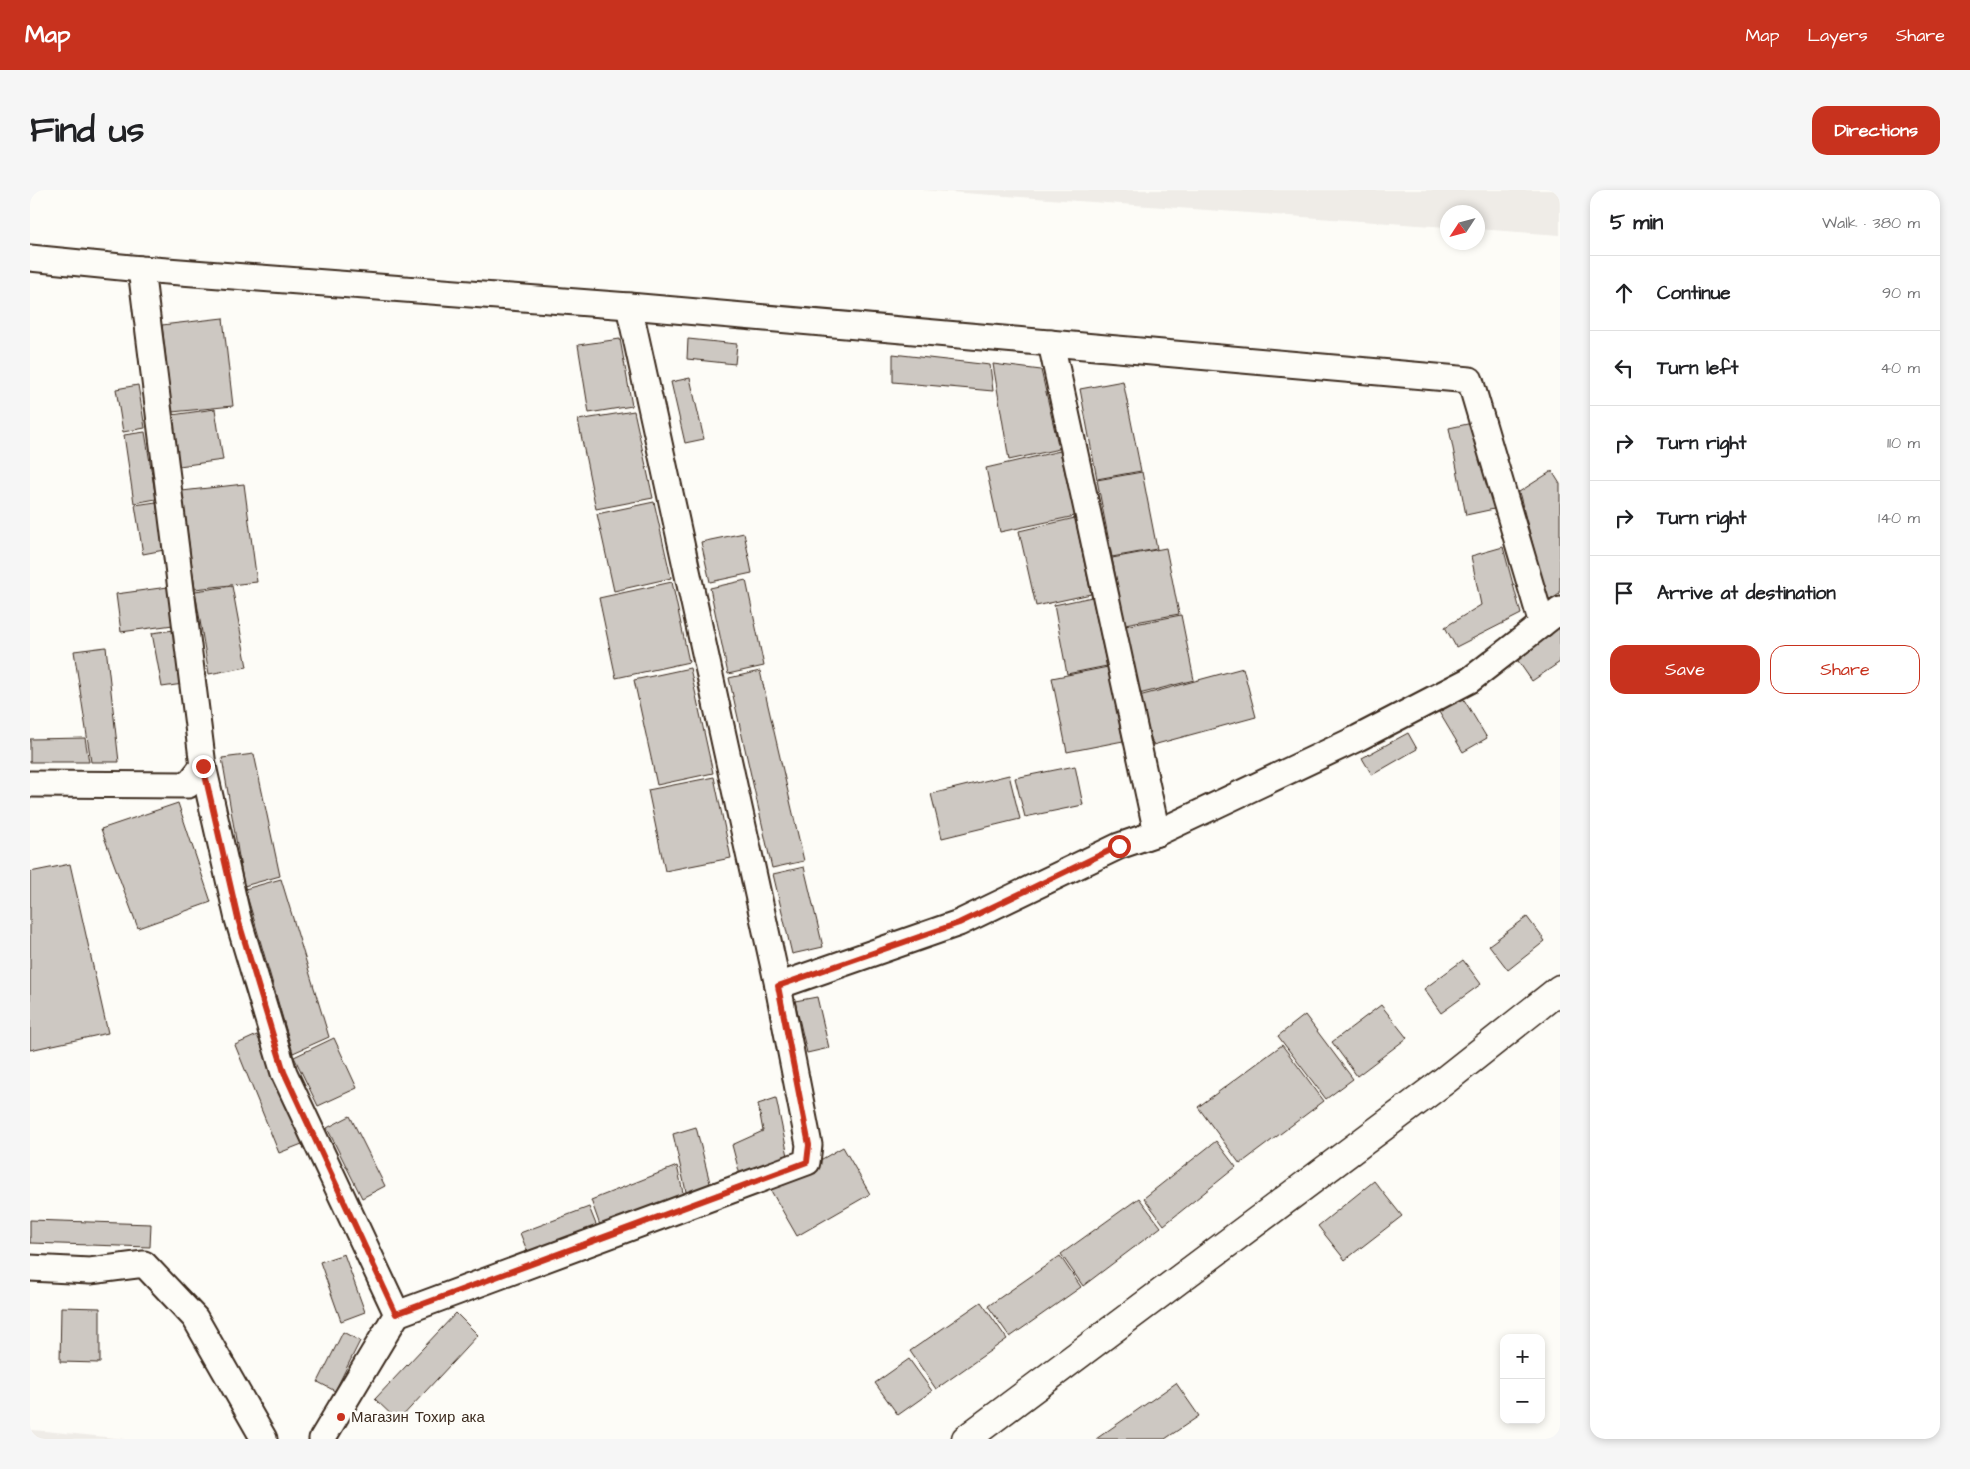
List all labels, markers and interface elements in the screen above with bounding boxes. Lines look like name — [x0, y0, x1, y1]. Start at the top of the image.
text: Map — [25, 18, 70, 52]
text: Map — [1745, 23, 1779, 48]
text: Layers — [1807, 23, 1868, 48]
text: Share — [1896, 23, 1945, 48]
text: Find us — [30, 106, 144, 155]
button: Directions — [1812, 106, 1940, 155]
north arrow — [1440, 205, 1485, 250]
text: 5 min — [1610, 208, 1663, 237]
text: Walk · 380 m — [1822, 212, 1920, 234]
icon: ahead — [1610, 279, 1638, 307]
text: Continue — [1657, 280, 1731, 307]
text: 90 m — [1882, 282, 1920, 304]
icon: left — [1610, 354, 1638, 382]
text: Turn left — [1657, 355, 1738, 382]
text: 40 m — [1880, 357, 1920, 379]
icon: right — [1610, 429, 1638, 457]
text: Turn right — [1657, 430, 1746, 457]
text: 110 m — [1887, 432, 1920, 454]
icon: right — [1610, 504, 1638, 532]
text: Turn right — [1657, 505, 1746, 532]
text: 140 m — [1878, 507, 1920, 529]
icon: arrive — [1610, 579, 1638, 607]
text: Arrive at destination — [1657, 580, 1836, 607]
button: Save — [1610, 645, 1760, 694]
button: Share — [1770, 645, 1920, 694]
route end — [192, 755, 215, 778]
route start — [1108, 835, 1131, 858]
map controls — [1500, 1334, 1545, 1424]
button: + — [1500, 1334, 1545, 1379]
button: − — [1500, 1379, 1545, 1424]
place label: Магазин Тохир ака — [351, 1407, 485, 1428]
marker: Магазин Тохир ака — [335, 1411, 347, 1423]

